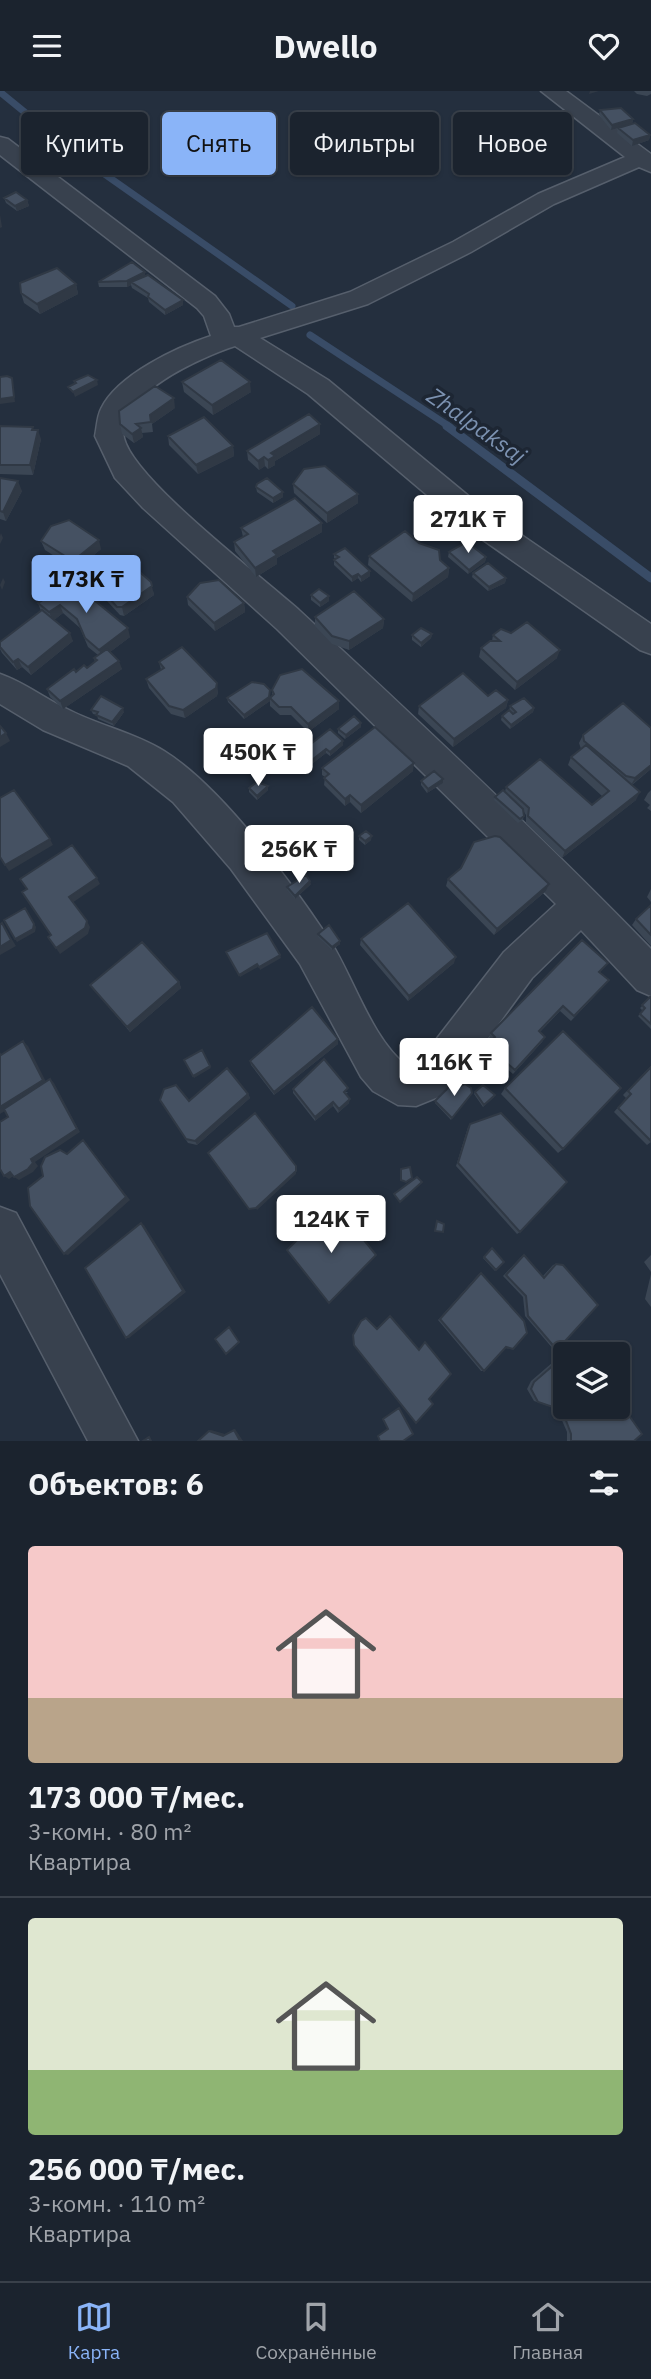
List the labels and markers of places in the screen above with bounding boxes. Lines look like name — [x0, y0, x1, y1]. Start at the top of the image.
pin: 271K ₸ — [411, 496, 525, 555]
pin: 173K ₸ — [29, 555, 143, 615]
pin: 450K ₸ — [201, 729, 315, 788]
pin: 256K ₸ — [242, 825, 356, 885]
pin: 116K ₸ — [397, 1039, 511, 1098]
pin: 124K ₸ — [274, 1195, 388, 1255]

